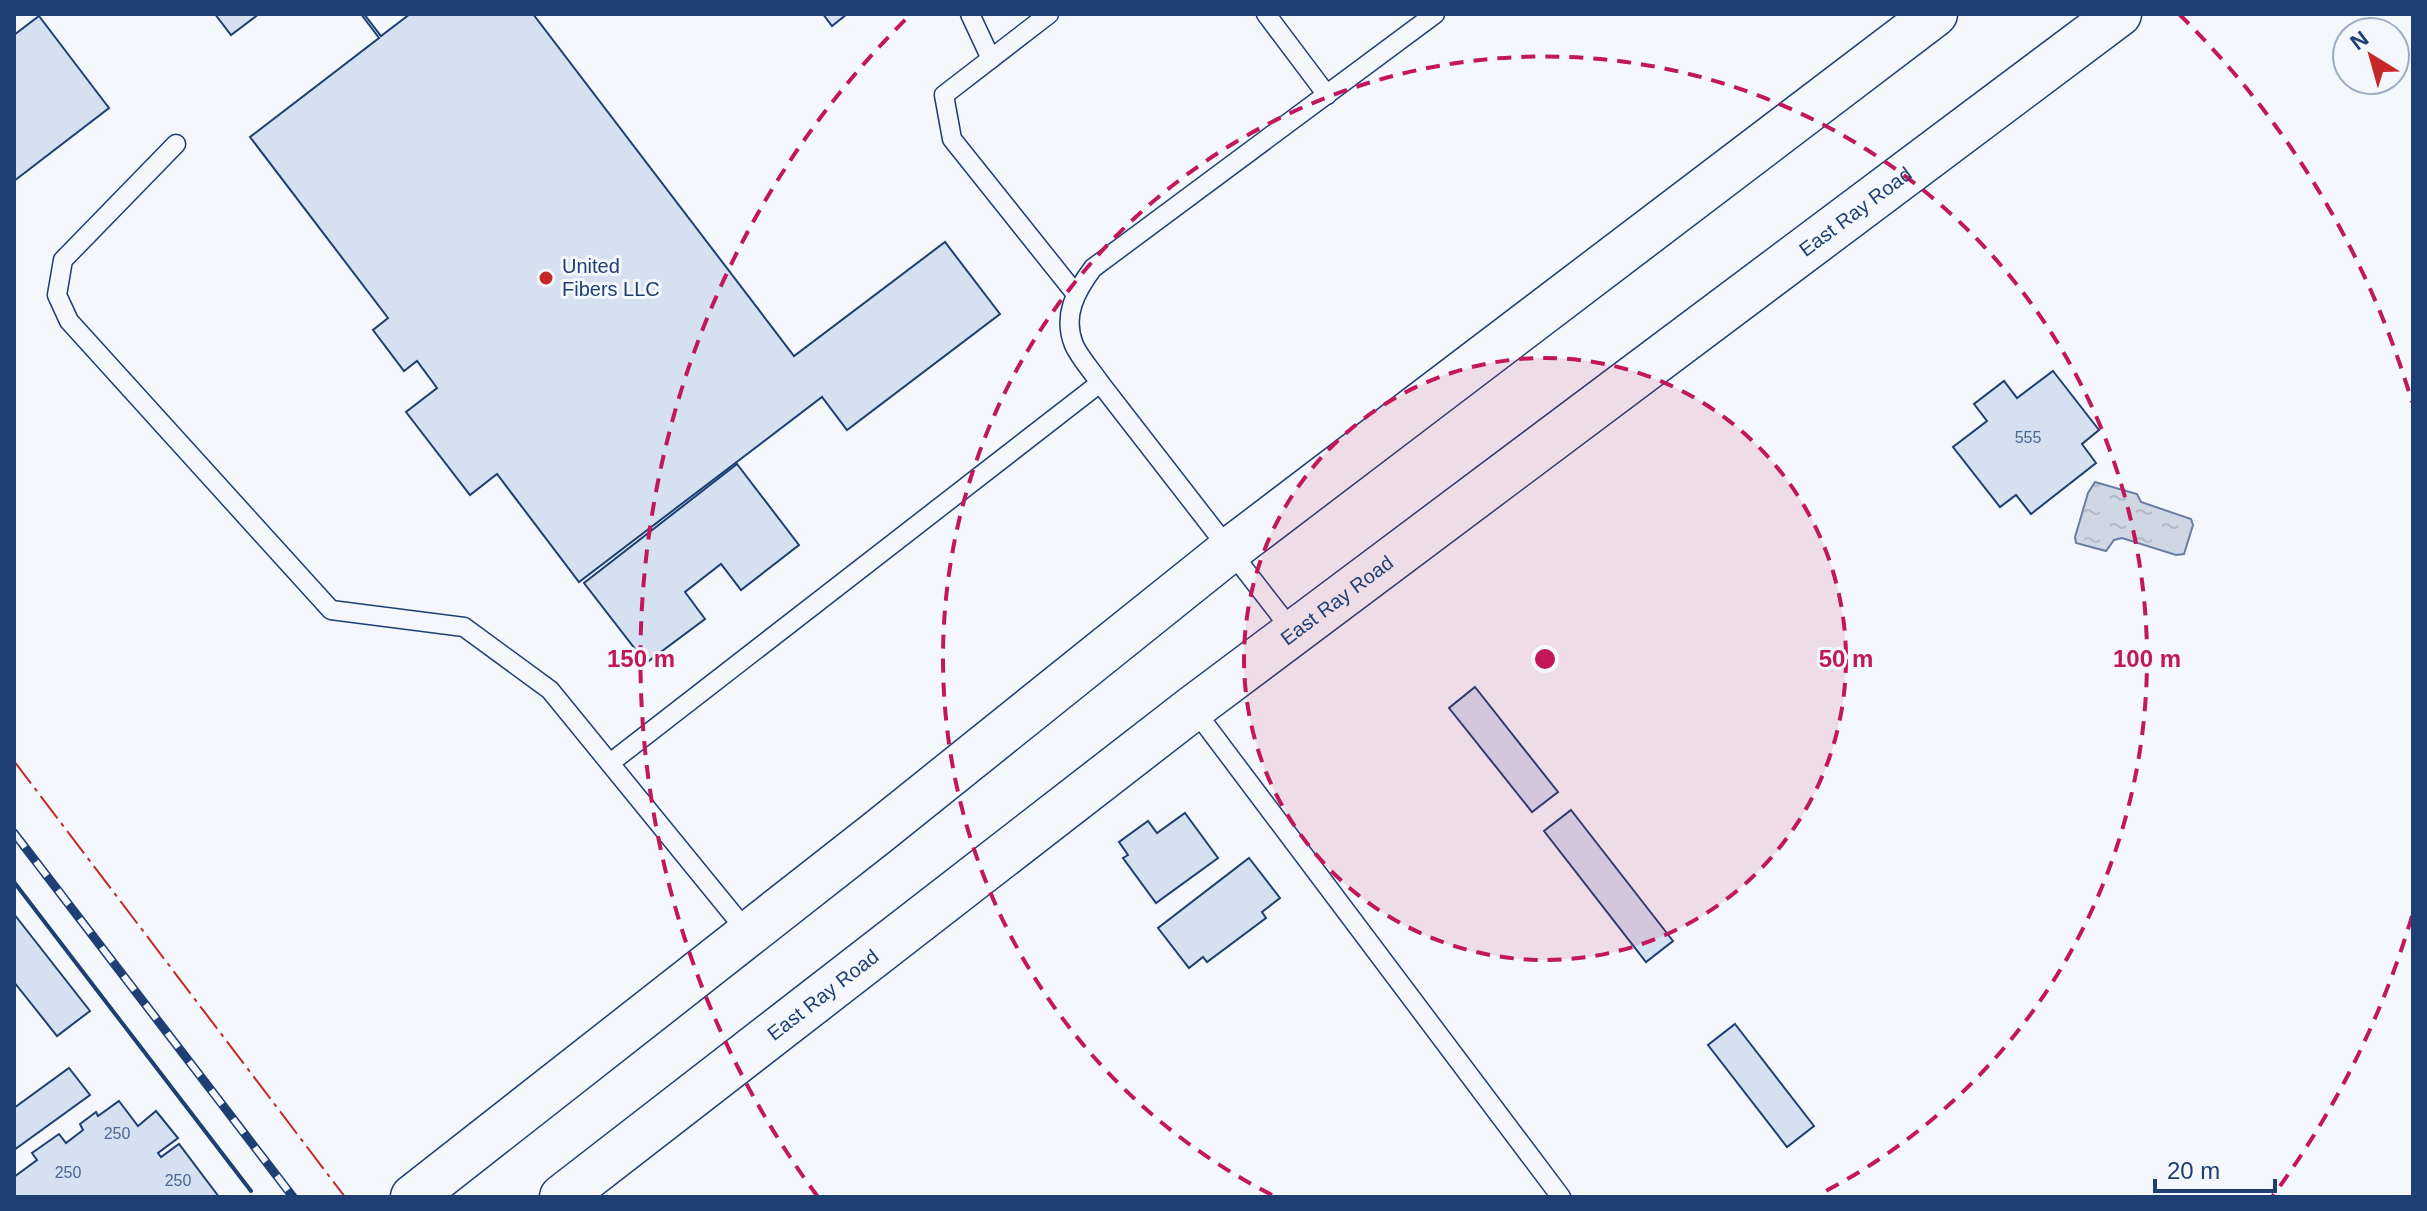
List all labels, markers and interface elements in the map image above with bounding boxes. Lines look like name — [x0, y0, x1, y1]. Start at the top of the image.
north arrow — [2331, 16, 2411, 96]
text: N — [2345, 26, 2373, 55]
street label: East Ray Road — [1795, 162, 1916, 261]
place label: United Fibers LLC — [562, 255, 660, 300]
marker: United Fibers LLC — [537, 269, 555, 287]
house number: 555 — [2015, 429, 2041, 446]
street label: East Ray Road — [1276, 551, 1397, 649]
text: 150 m — [607, 645, 675, 672]
centre of rings — [1531, 645, 1559, 673]
text: 50 m — [1819, 645, 1873, 672]
text: 100 m — [2113, 645, 2181, 672]
street label: East Ray Road — [763, 945, 883, 1045]
house number: 250 — [104, 1125, 130, 1142]
scale bar — [2155, 1143, 2275, 1193]
text: 20 m — [2167, 1157, 2220, 1184]
house number: 250 — [55, 1164, 81, 1181]
house number: 250 — [165, 1172, 191, 1189]

